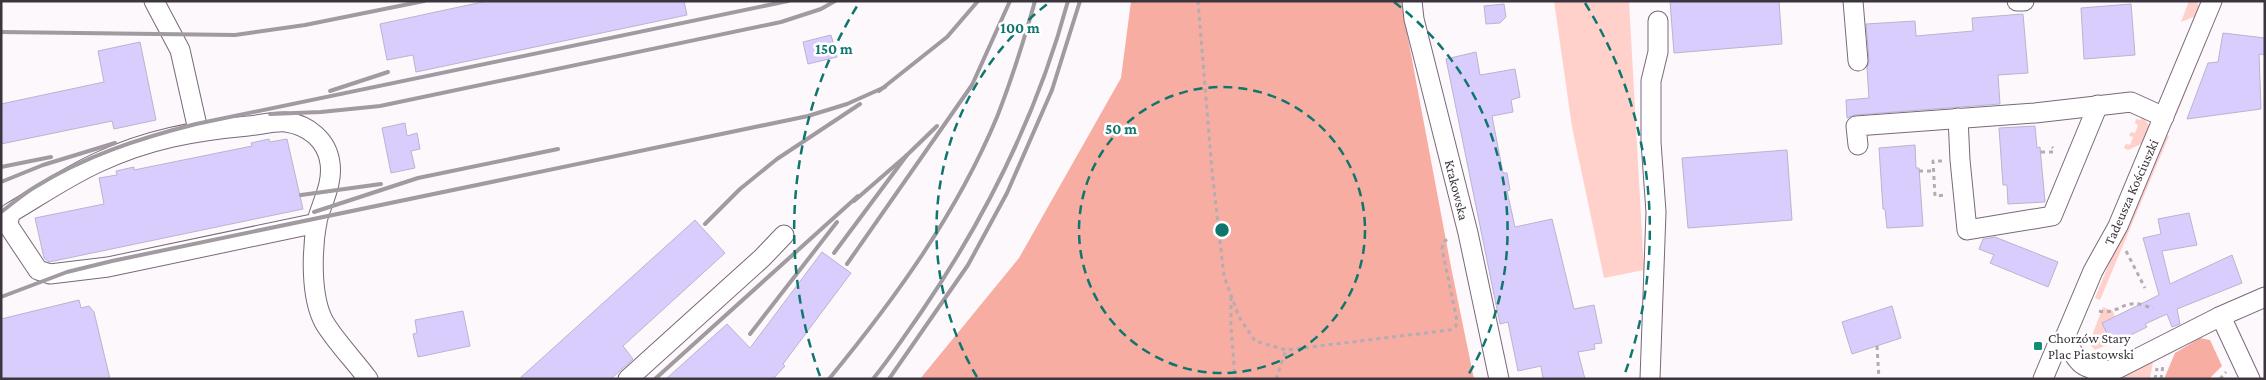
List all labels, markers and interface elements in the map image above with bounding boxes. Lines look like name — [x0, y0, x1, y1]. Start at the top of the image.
text: 100 m — [1000, 20, 1040, 36]
text: 150 m — [815, 41, 853, 57]
text: 50 m — [1105, 121, 1137, 137]
street label: Tadeusza Kościuszki — [2100, 136, 2162, 247]
street label: Krakowska — [1442, 158, 1472, 222]
centre of rings — [1213, 221, 1231, 239]
place label: Chorzów Stary Plac Piastowski — [2048, 330, 2134, 362]
marker: Chorzów Stary Plac Piastowski — [2032, 340, 2044, 352]

